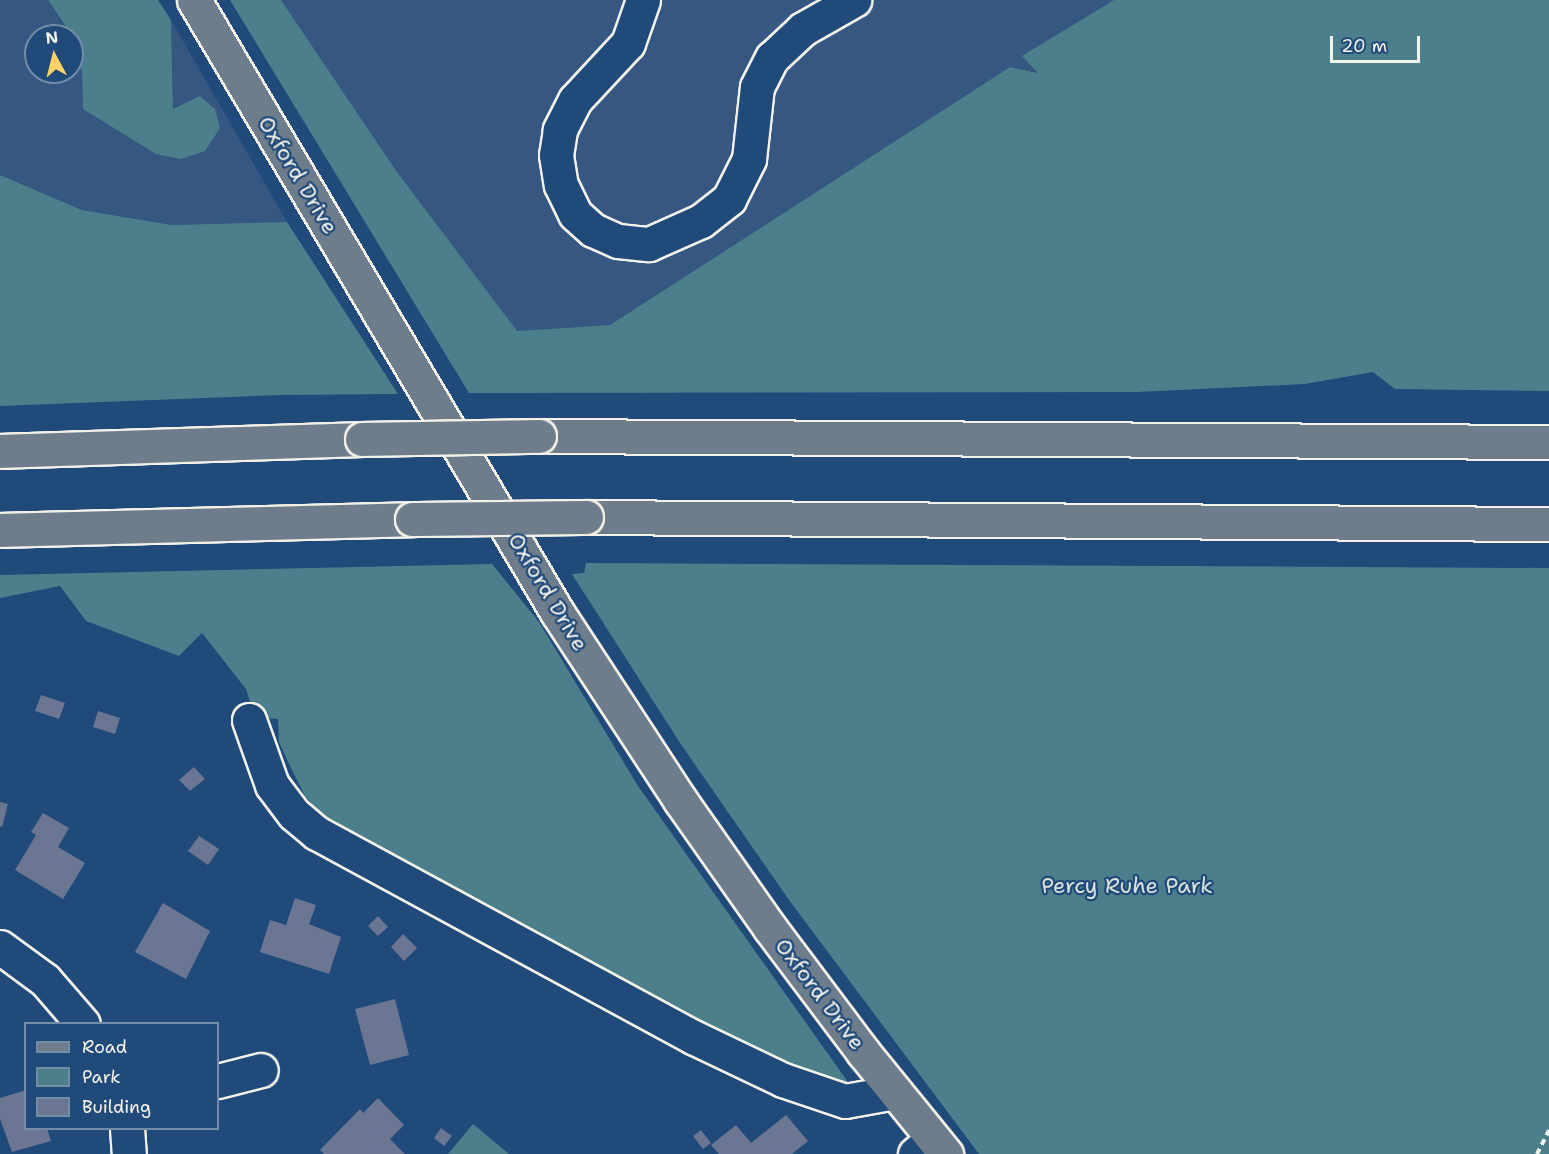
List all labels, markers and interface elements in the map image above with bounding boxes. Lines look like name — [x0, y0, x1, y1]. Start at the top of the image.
north arrow — [24, 24, 84, 84]
scale bar — [1333, 24, 1423, 62]
text: N — [44, 26, 60, 49]
text: 20 m — [1341, 34, 1387, 58]
street label: Oxford Drive — [252, 111, 344, 239]
street label: Oxford Drive — [502, 528, 594, 656]
park label: Percy Ruhe Park — [1041, 873, 1213, 899]
street label: Oxford Drive — [769, 933, 871, 1055]
legend — [24, 1022, 219, 1130]
text: Road — [82, 1035, 127, 1059]
text: Park — [82, 1065, 121, 1089]
text: Building — [82, 1095, 151, 1119]

